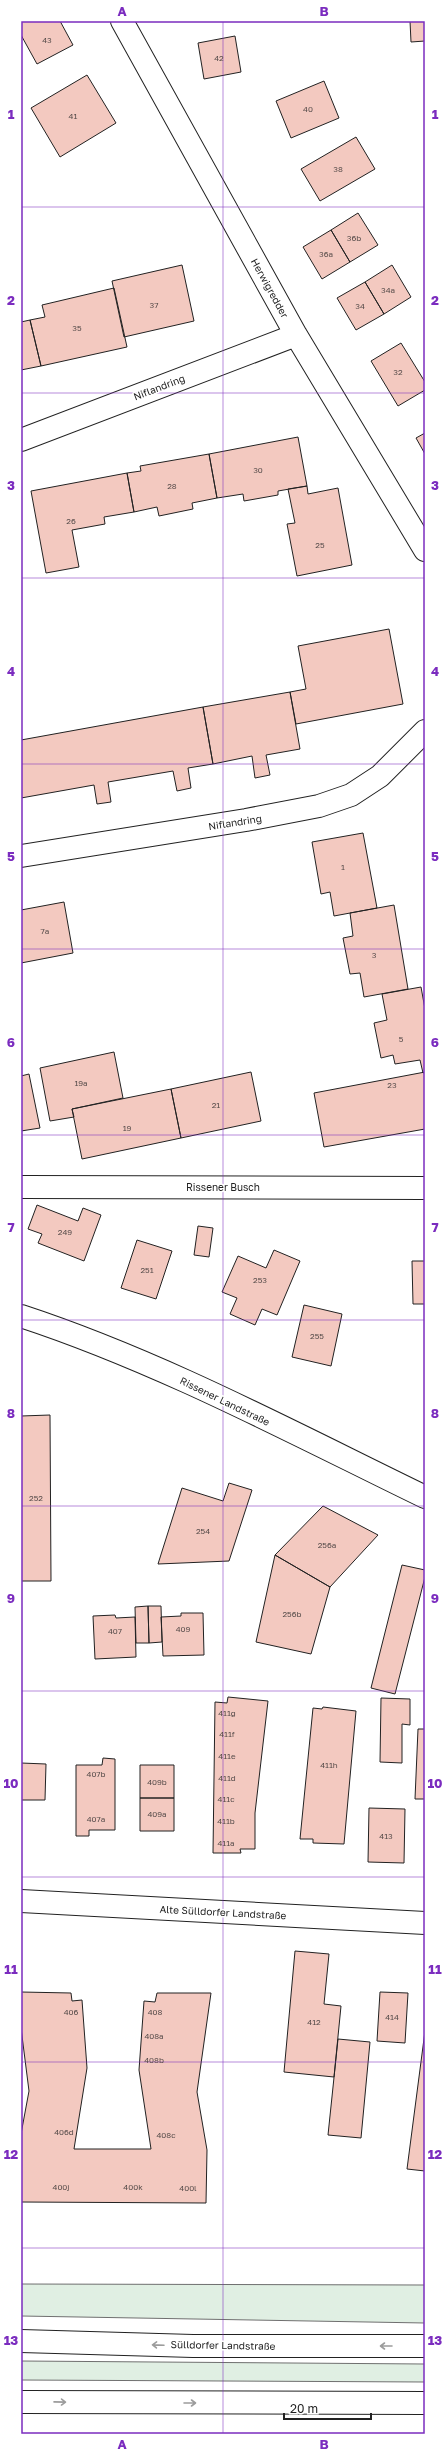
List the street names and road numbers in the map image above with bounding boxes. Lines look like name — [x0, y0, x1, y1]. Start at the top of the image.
street label: Herwigredder — [249, 256, 291, 320]
street label: Niflandring — [132, 372, 186, 402]
street label: Niflandring — [207, 812, 263, 832]
street label: Rissener Busch — [186, 1181, 260, 1193]
street label: Rissener Landstraße — [178, 1374, 272, 1428]
street label: Alte Sülldorfer Landstraße — [159, 1903, 287, 1921]
street label: Sülldorfer Landstraße — [170, 2338, 276, 2352]

